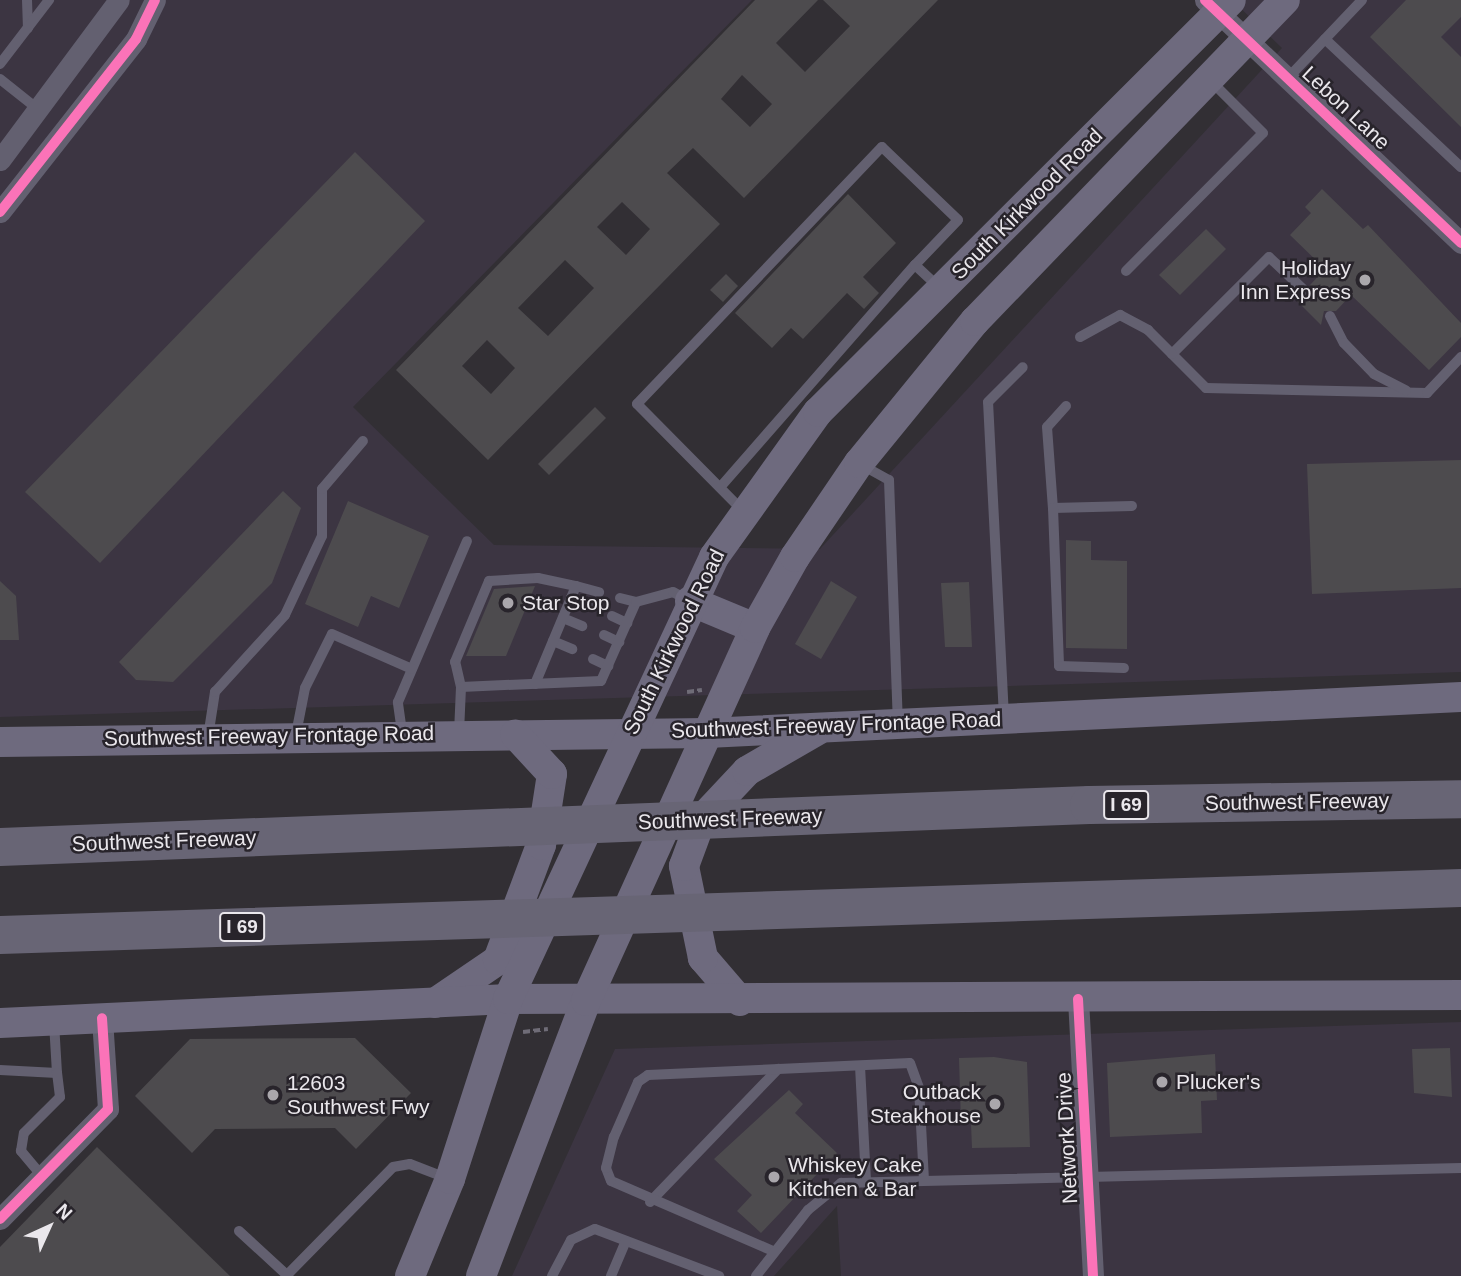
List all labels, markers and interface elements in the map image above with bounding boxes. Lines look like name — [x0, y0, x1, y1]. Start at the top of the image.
street label: Lebon Lane — [1297, 61, 1395, 155]
street label: South Kirkwood Road — [946, 123, 1108, 285]
place label: Holiday Inn Express — [1240, 255, 1351, 305]
marker: Holiday Inn Express — [1357, 272, 1373, 288]
street label: South Kirkwood Road — [618, 545, 730, 739]
place label: Star Stop — [522, 590, 610, 616]
marker: Star Stop — [500, 595, 516, 611]
street label: Southwest Freeway Frontage Road — [670, 707, 1002, 743]
street label: Southwest Freeway Frontage Road — [104, 721, 434, 751]
street label: Southwest Freeway — [1205, 788, 1389, 816]
road number: I 69 — [1102, 790, 1150, 820]
street label: Southwest Freeway — [637, 803, 823, 835]
street label: Southwest Freeway — [71, 825, 257, 857]
road number: I 69 — [218, 911, 266, 942]
place label: Plucker's — [1176, 1069, 1261, 1095]
place label: 12603 Southwest Fwy — [287, 1070, 429, 1120]
street label: Network Drive — [1051, 1072, 1083, 1204]
marker: Plucker's — [1154, 1074, 1170, 1090]
place label: Outback Steakhouse — [870, 1079, 981, 1129]
marker: 12603 Southwest Fwy — [265, 1087, 281, 1103]
marker: Outback Steakhouse — [987, 1096, 1003, 1112]
place label: Whiskey Cake Kitchen & Bar — [788, 1152, 922, 1202]
marker: Whiskey Cake Kitchen & Bar — [766, 1169, 782, 1185]
north arrow — [14, 1192, 84, 1262]
text: N — [52, 1200, 76, 1224]

